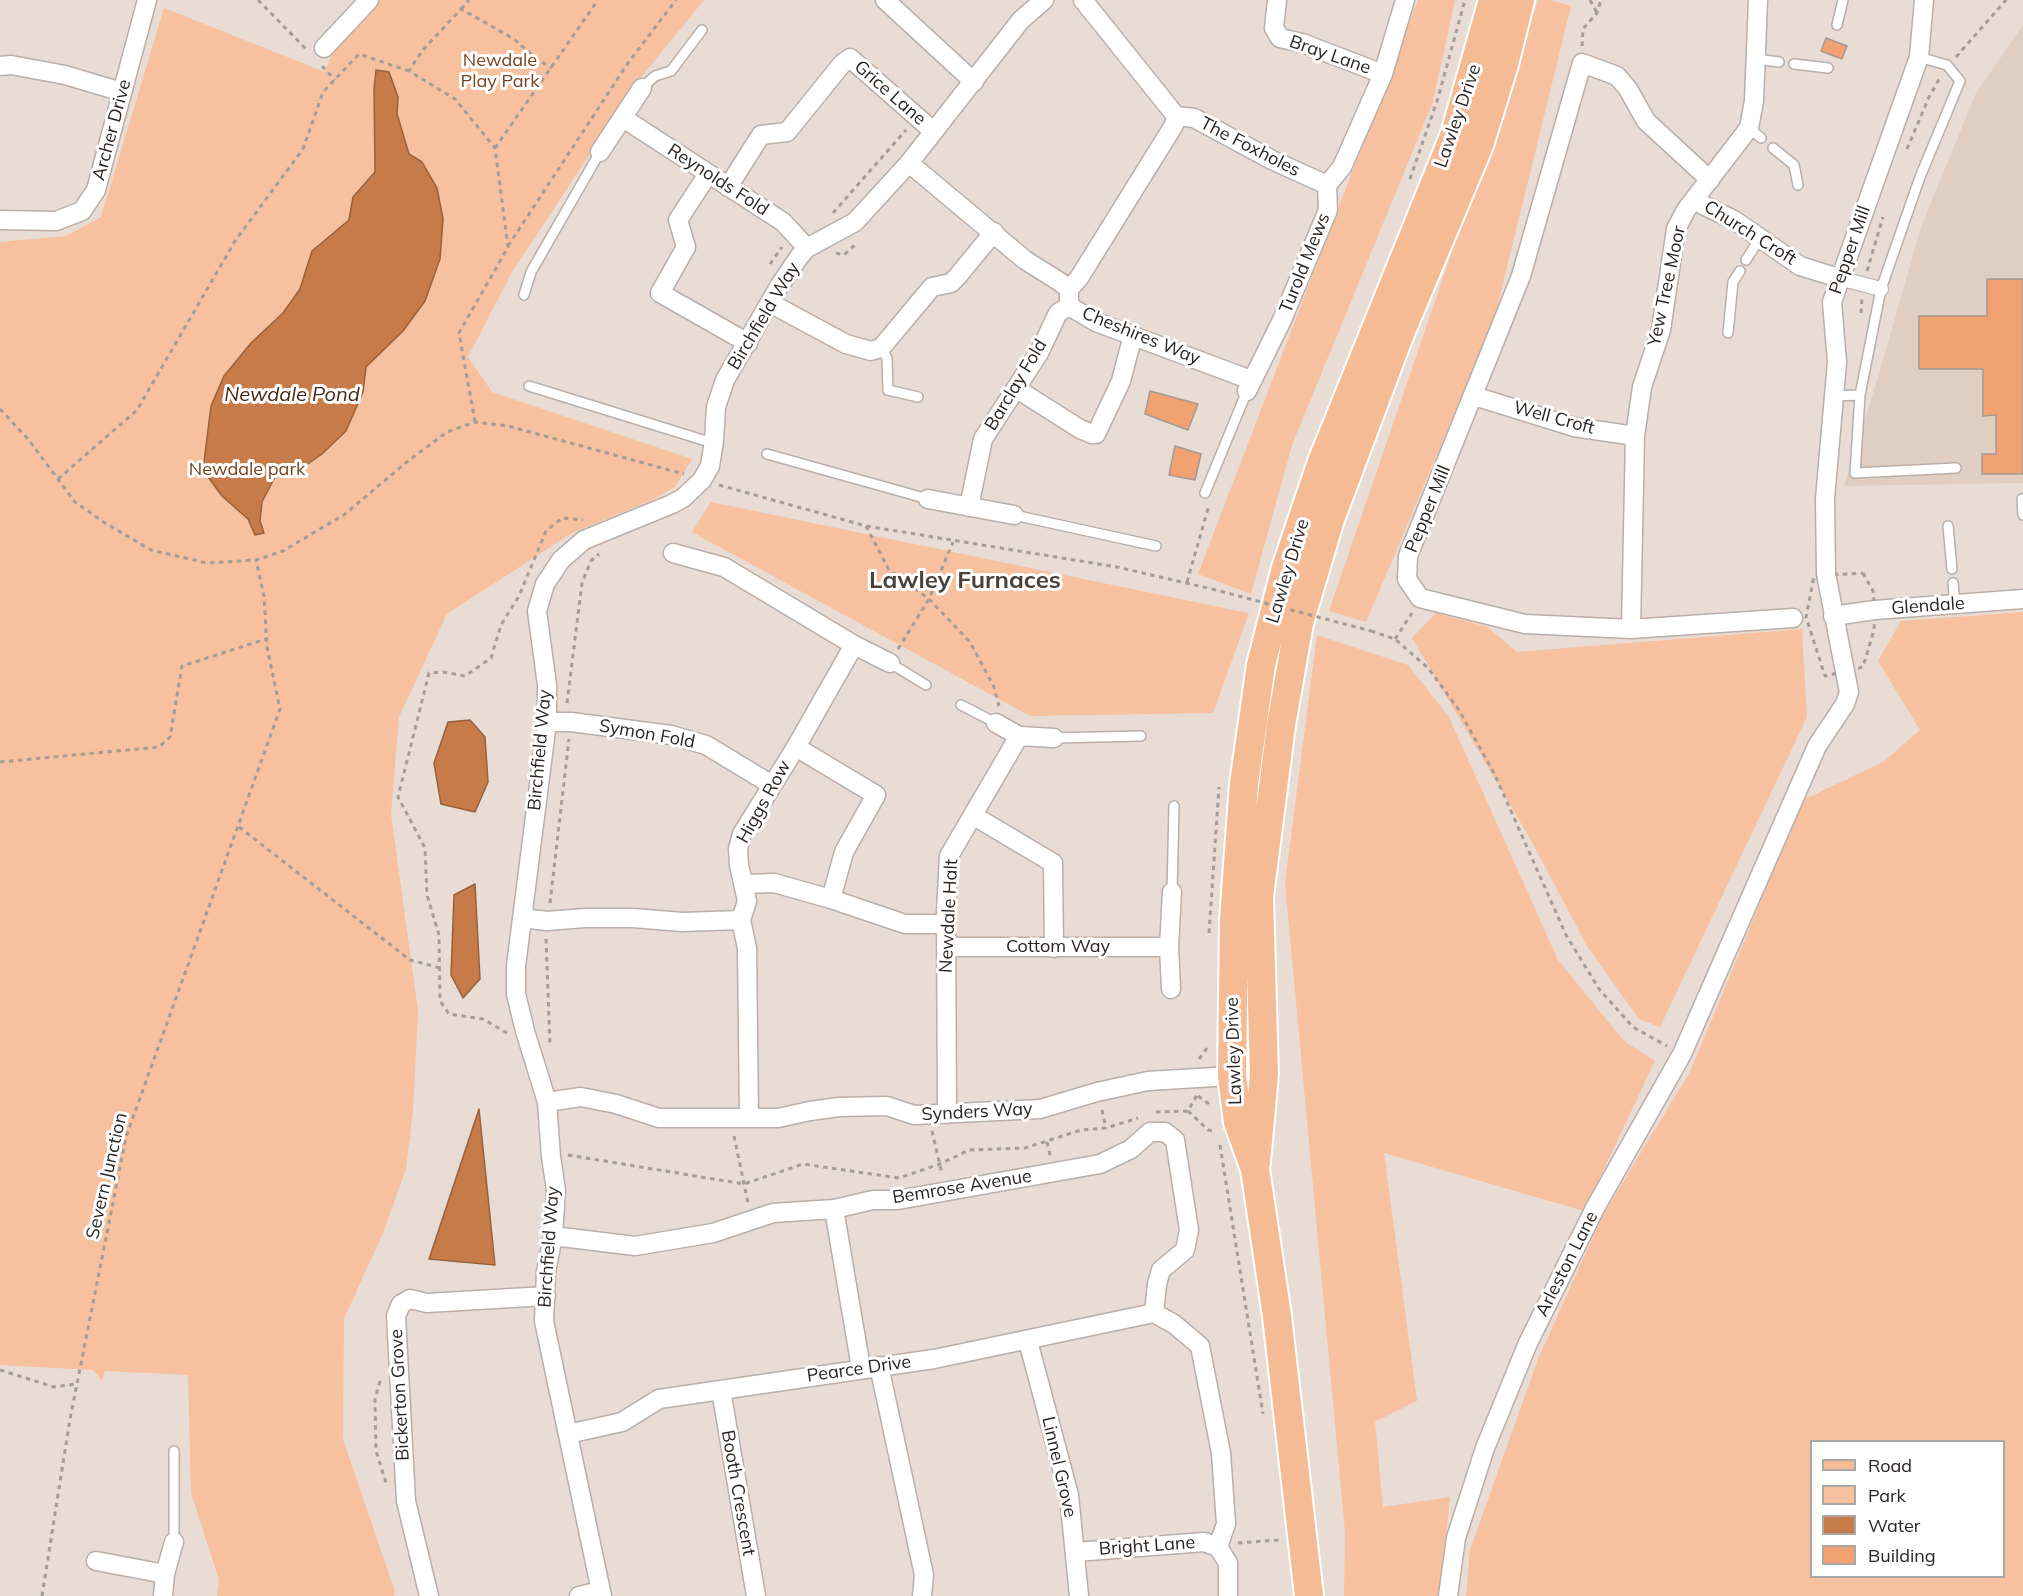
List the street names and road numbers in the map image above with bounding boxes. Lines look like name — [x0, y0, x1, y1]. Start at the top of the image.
street label: Bray Lane — [1286, 31, 1374, 79]
street label: Grice Lane — [850, 56, 930, 130]
street label: Lawley Drive — [1430, 61, 1486, 171]
street label: Archer Drive — [88, 77, 136, 183]
street label: The Foxholes — [1196, 113, 1304, 181]
street label: Reynolds Fold — [663, 139, 773, 221]
street label: Church Croft — [1700, 196, 1800, 270]
street label: Pepper Mill — [1825, 203, 1875, 297]
street label: Turold Mews — [1275, 210, 1335, 316]
street label: Yew Tree Moor — [1644, 224, 1690, 348]
street label: Birchfield Way — [723, 258, 805, 374]
street label: Cheshires Way — [1079, 302, 1203, 370]
street label: Barclay Fold — [980, 335, 1052, 435]
street label: Well Croft — [1511, 397, 1597, 439]
street label: Pepper Mill — [1401, 462, 1455, 556]
street label: Lawley Drive — [1262, 516, 1314, 626]
street label: Glendale — [1891, 593, 1965, 619]
street label: Birchfield Way — [524, 689, 556, 811]
street label: Symon Fold — [597, 715, 697, 753]
street label: Higgs Row — [732, 757, 796, 847]
street label: Newdale Halt — [935, 858, 963, 974]
street label: Cottom Way — [1006, 936, 1110, 958]
street label: Lawley Drive — [1221, 997, 1247, 1105]
street label: Synders Way — [921, 1098, 1033, 1126]
street label: Severn Junction — [82, 1111, 132, 1241]
street label: Bemrose Avenue — [891, 1165, 1033, 1209]
street label: Birchfield Way — [534, 1186, 564, 1308]
street label: Arleston Lane — [1531, 1208, 1603, 1320]
street label: Bickerton Grove — [386, 1329, 414, 1461]
street label: Pearce Drive — [805, 1351, 913, 1387]
street label: Linnel Grove — [1037, 1414, 1081, 1520]
street label: Booth Crescent — [716, 1429, 760, 1557]
street label: Bright Lane — [1098, 1532, 1196, 1560]

